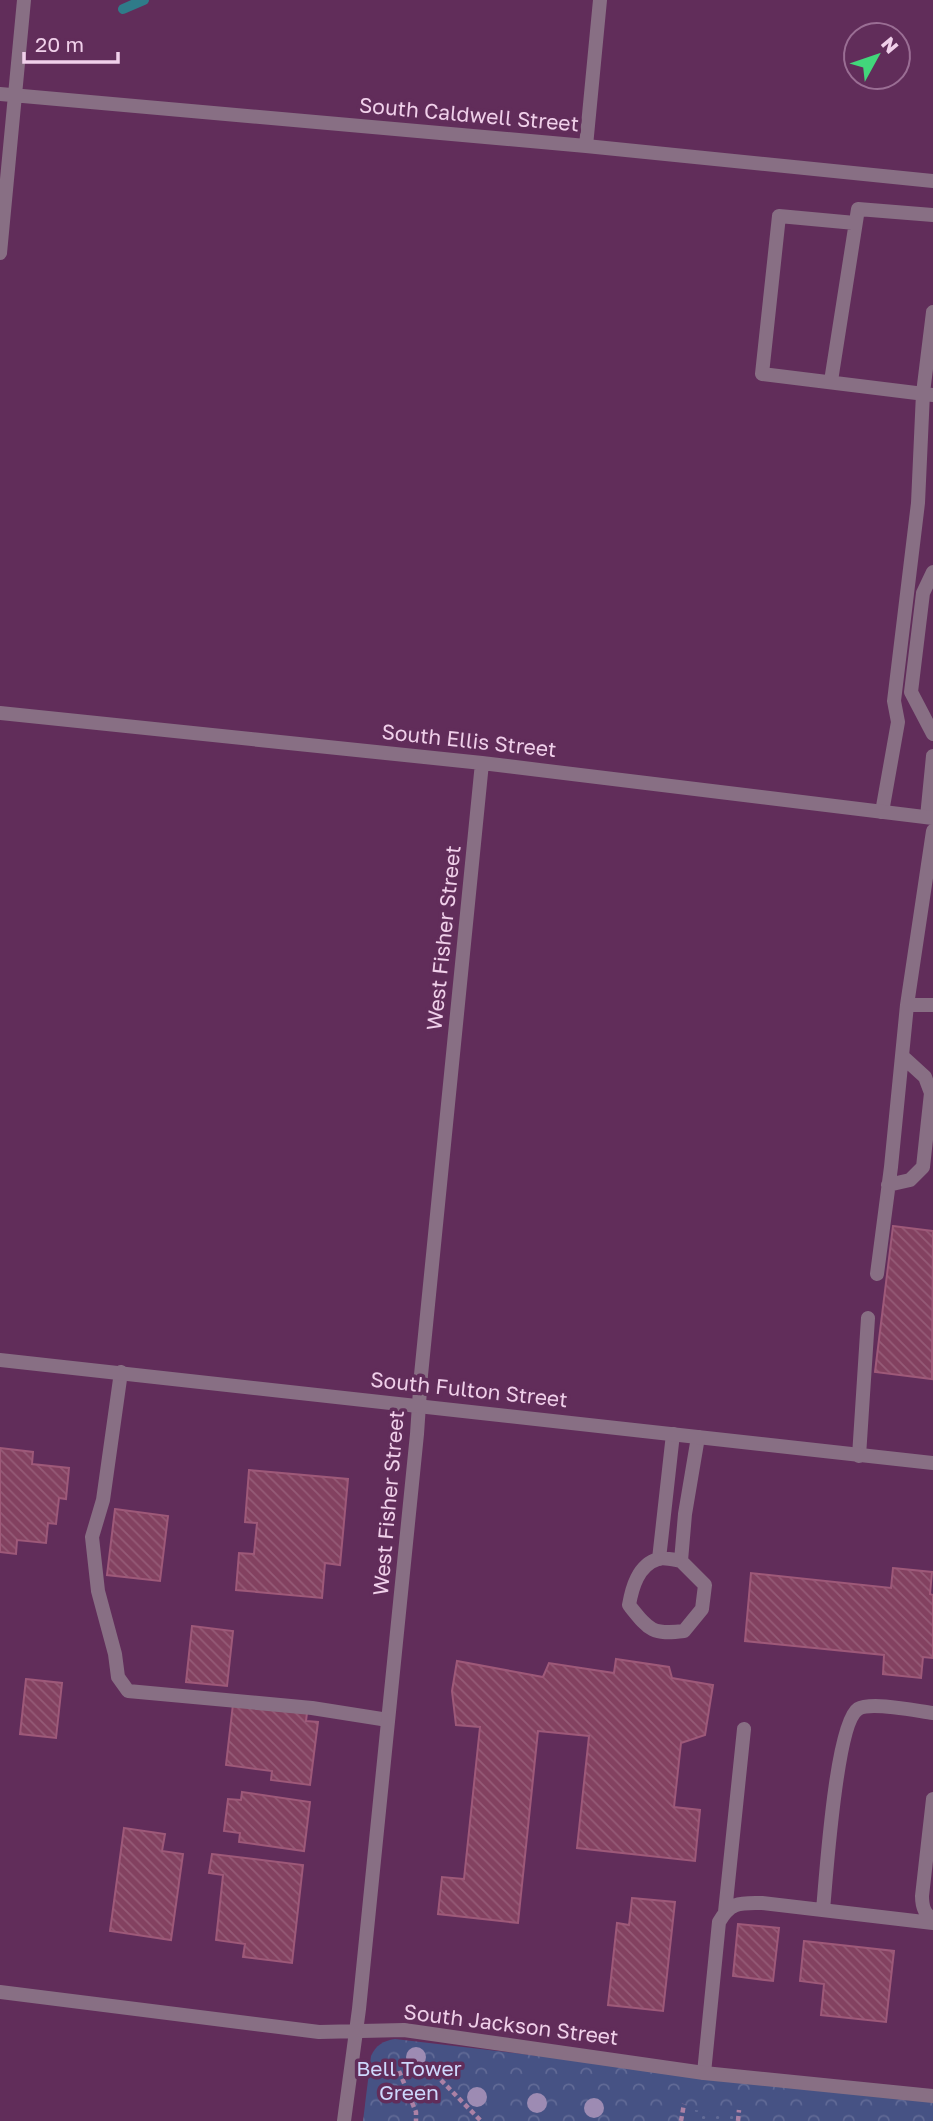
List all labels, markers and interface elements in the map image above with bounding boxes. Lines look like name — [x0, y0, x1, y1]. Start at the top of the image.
scale bar — [24, 21, 119, 65]
north arrow — [842, 21, 912, 91]
text: 20 m — [35, 31, 84, 57]
text: N — [877, 32, 904, 58]
street label: South Caldwell Street — [358, 91, 580, 137]
street label: South Ellis Street — [380, 718, 558, 762]
street label: West Fisher Street — [420, 844, 466, 1032]
street label: South Fulton Street — [369, 1366, 569, 1412]
street label: West Fisher Street — [367, 1409, 409, 1597]
street label: South Jackson Street — [402, 1998, 620, 2050]
park label: Bell Tower Green — [356, 2055, 462, 2105]

